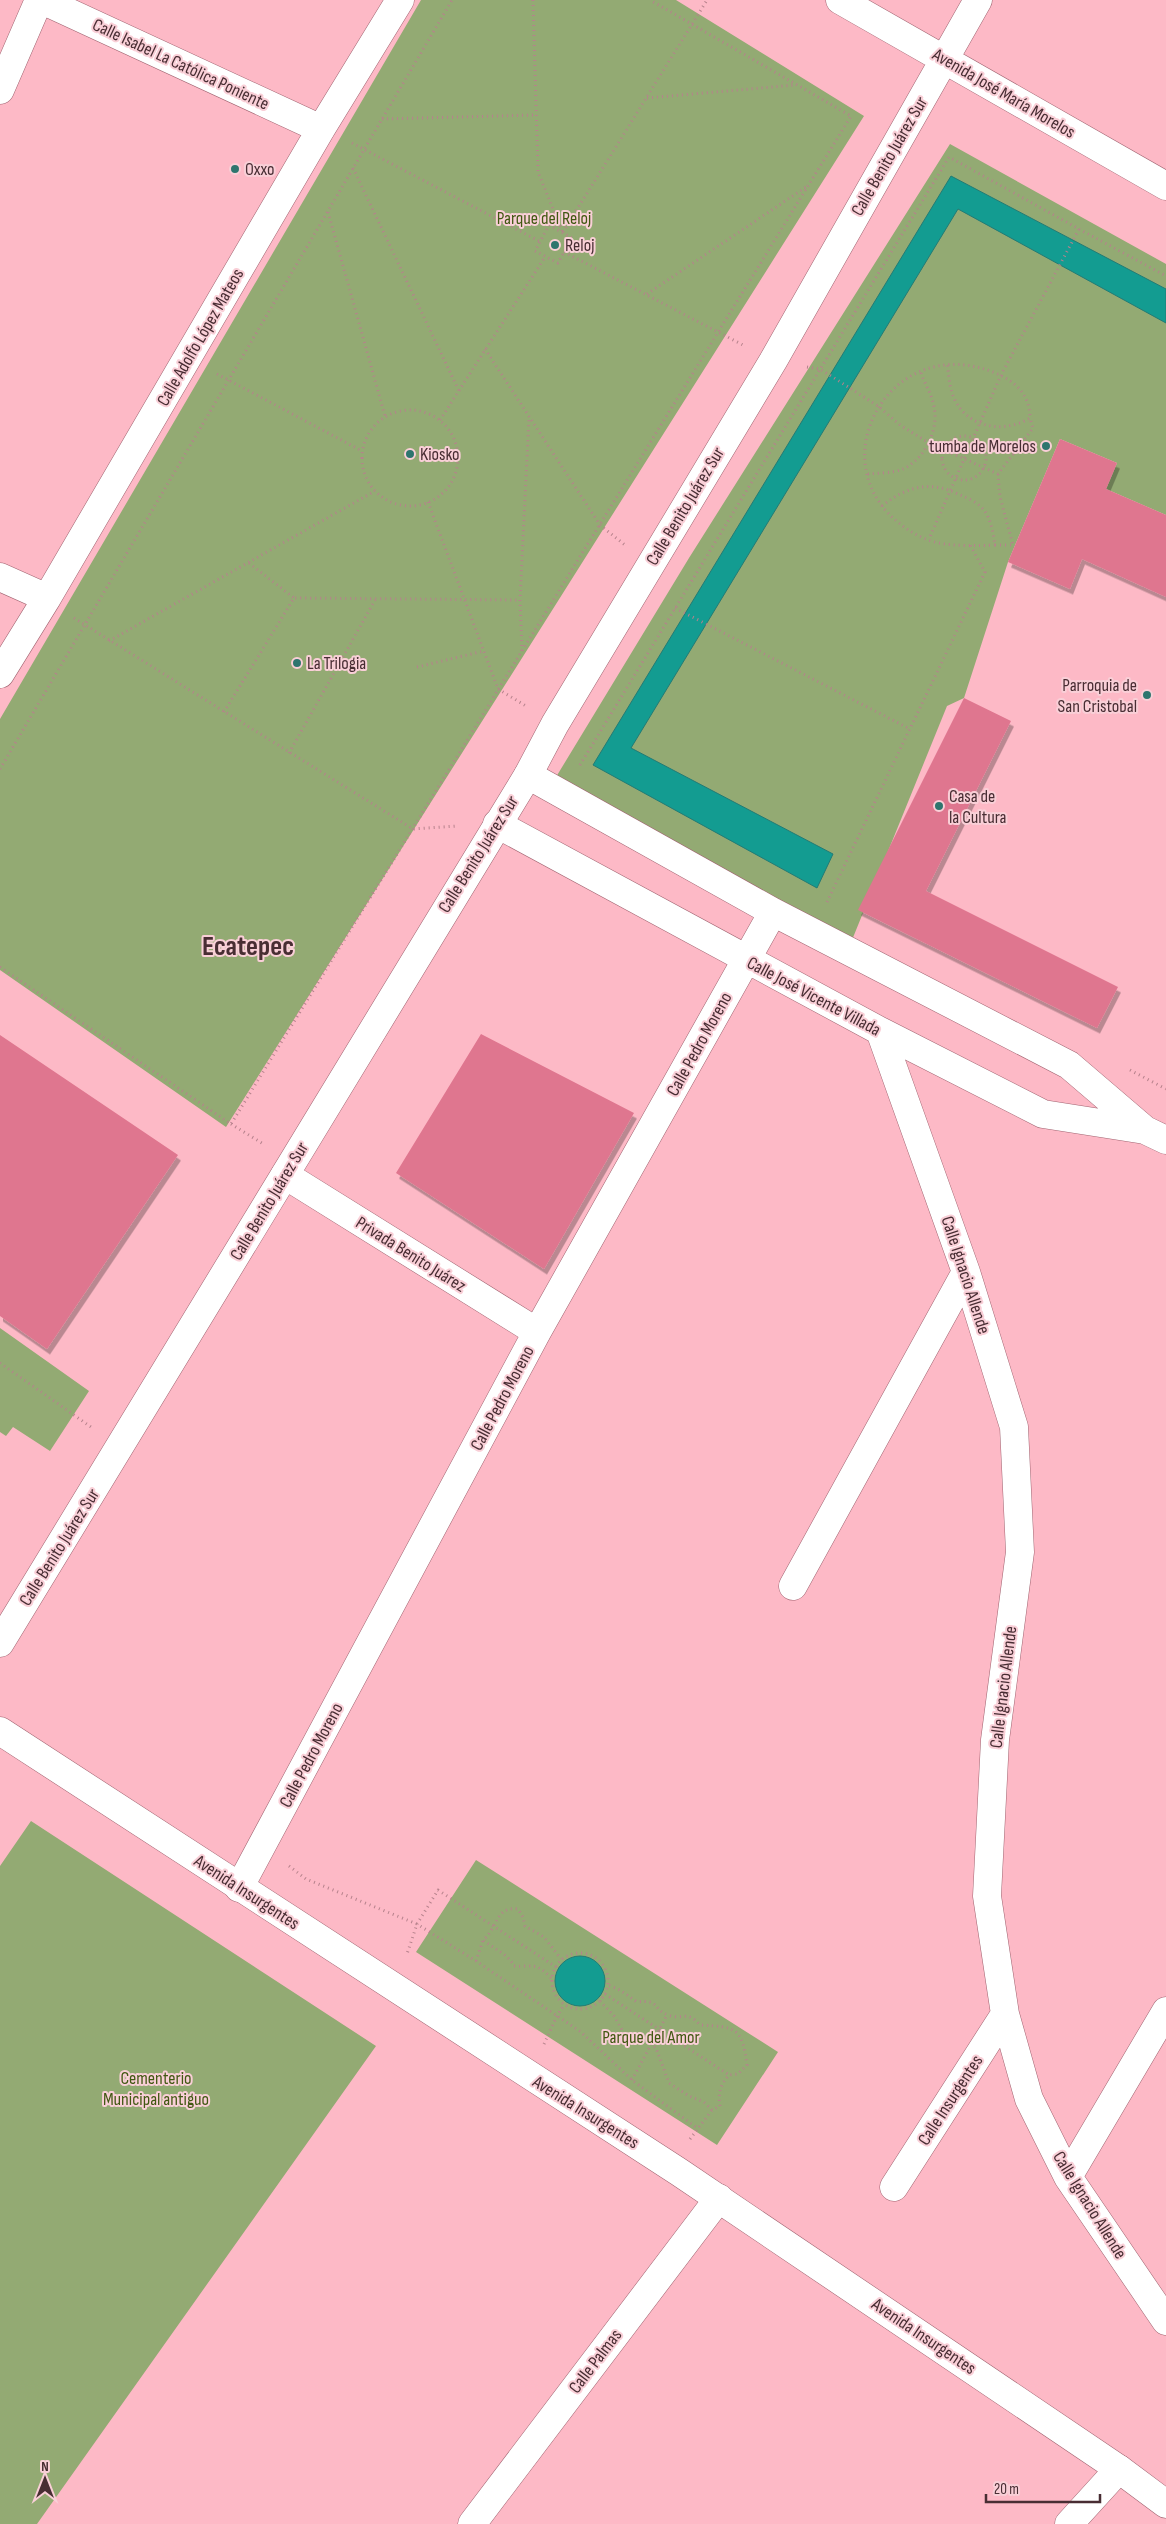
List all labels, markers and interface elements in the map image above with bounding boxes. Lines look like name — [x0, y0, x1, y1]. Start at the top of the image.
street label: Calle Isabel La Católica Poniente — [89, 14, 272, 115]
street label: Avenida José María Morelos — [928, 44, 1079, 143]
street label: Calle Benito Juárez Sur — [847, 93, 932, 220]
place label: Oxxo — [245, 159, 275, 180]
marker: Oxxo — [229, 163, 241, 175]
park label: Parque del Reloj — [497, 208, 591, 229]
place label: Reloj — [565, 235, 594, 256]
marker: Reloj — [549, 239, 561, 251]
street label: Calle Adolfo López Mateos — [153, 265, 248, 410]
place label: tumba de Morelos — [929, 436, 1036, 457]
marker: tumba de Morelos — [1040, 440, 1052, 452]
street label: Calle Benito Juárez Sur — [642, 443, 729, 569]
place label: Kiosko — [420, 444, 460, 465]
marker: Kiosko — [404, 448, 416, 460]
place label: La Trilogia — [307, 653, 366, 674]
marker: La Trilogia — [291, 657, 303, 669]
place label: Parroquia de San Cristobal — [1058, 675, 1137, 717]
marker: Parroquia de San Cristobal — [1141, 689, 1153, 701]
place label: Casa de la Cultura — [949, 786, 1007, 828]
street label: Calle Benito Juárez Sur — [434, 792, 523, 917]
marker: Casa de la Cultura — [933, 800, 945, 812]
district label: Ecatepec — [202, 930, 294, 963]
street label: Calle José Vicente Villada — [743, 952, 884, 1041]
street label: Calle Pedro Moreno — [662, 989, 737, 1100]
street label: Calle Benito Juárez Sur — [226, 1138, 313, 1264]
street label: Privada Benito Juárez — [352, 1212, 470, 1297]
street label: Calle Ignacio Allende — [937, 1214, 994, 1337]
street label: Calle Pedro Moreno — [466, 1342, 539, 1454]
street label: Calle Benito Juárez Sur — [15, 1485, 104, 1610]
street label: Calle Ignacio Allende — [986, 1625, 1021, 1749]
street label: Calle Pedro Moreno — [275, 1699, 348, 1811]
street label: Avenida Insurgentes — [189, 1850, 303, 1934]
park label: Parque del Amor — [602, 2027, 700, 2048]
street label: Calle Insurgentes — [913, 2051, 987, 2149]
park label: Cementerio Municipal antiguo — [103, 2068, 209, 2110]
street label: Avenida Insurgentes — [528, 2071, 643, 2153]
street label: Calle Ignacio Allende — [1048, 2148, 1131, 2263]
street label: Avenida Insurgentes — [867, 2293, 980, 2379]
street label: Calle Palmas — [565, 2325, 626, 2397]
north arrow — [20, 2454, 70, 2504]
text: N — [41, 2458, 49, 2475]
scale bar — [986, 2472, 1100, 2504]
text: 20 m — [994, 2480, 1019, 2499]

